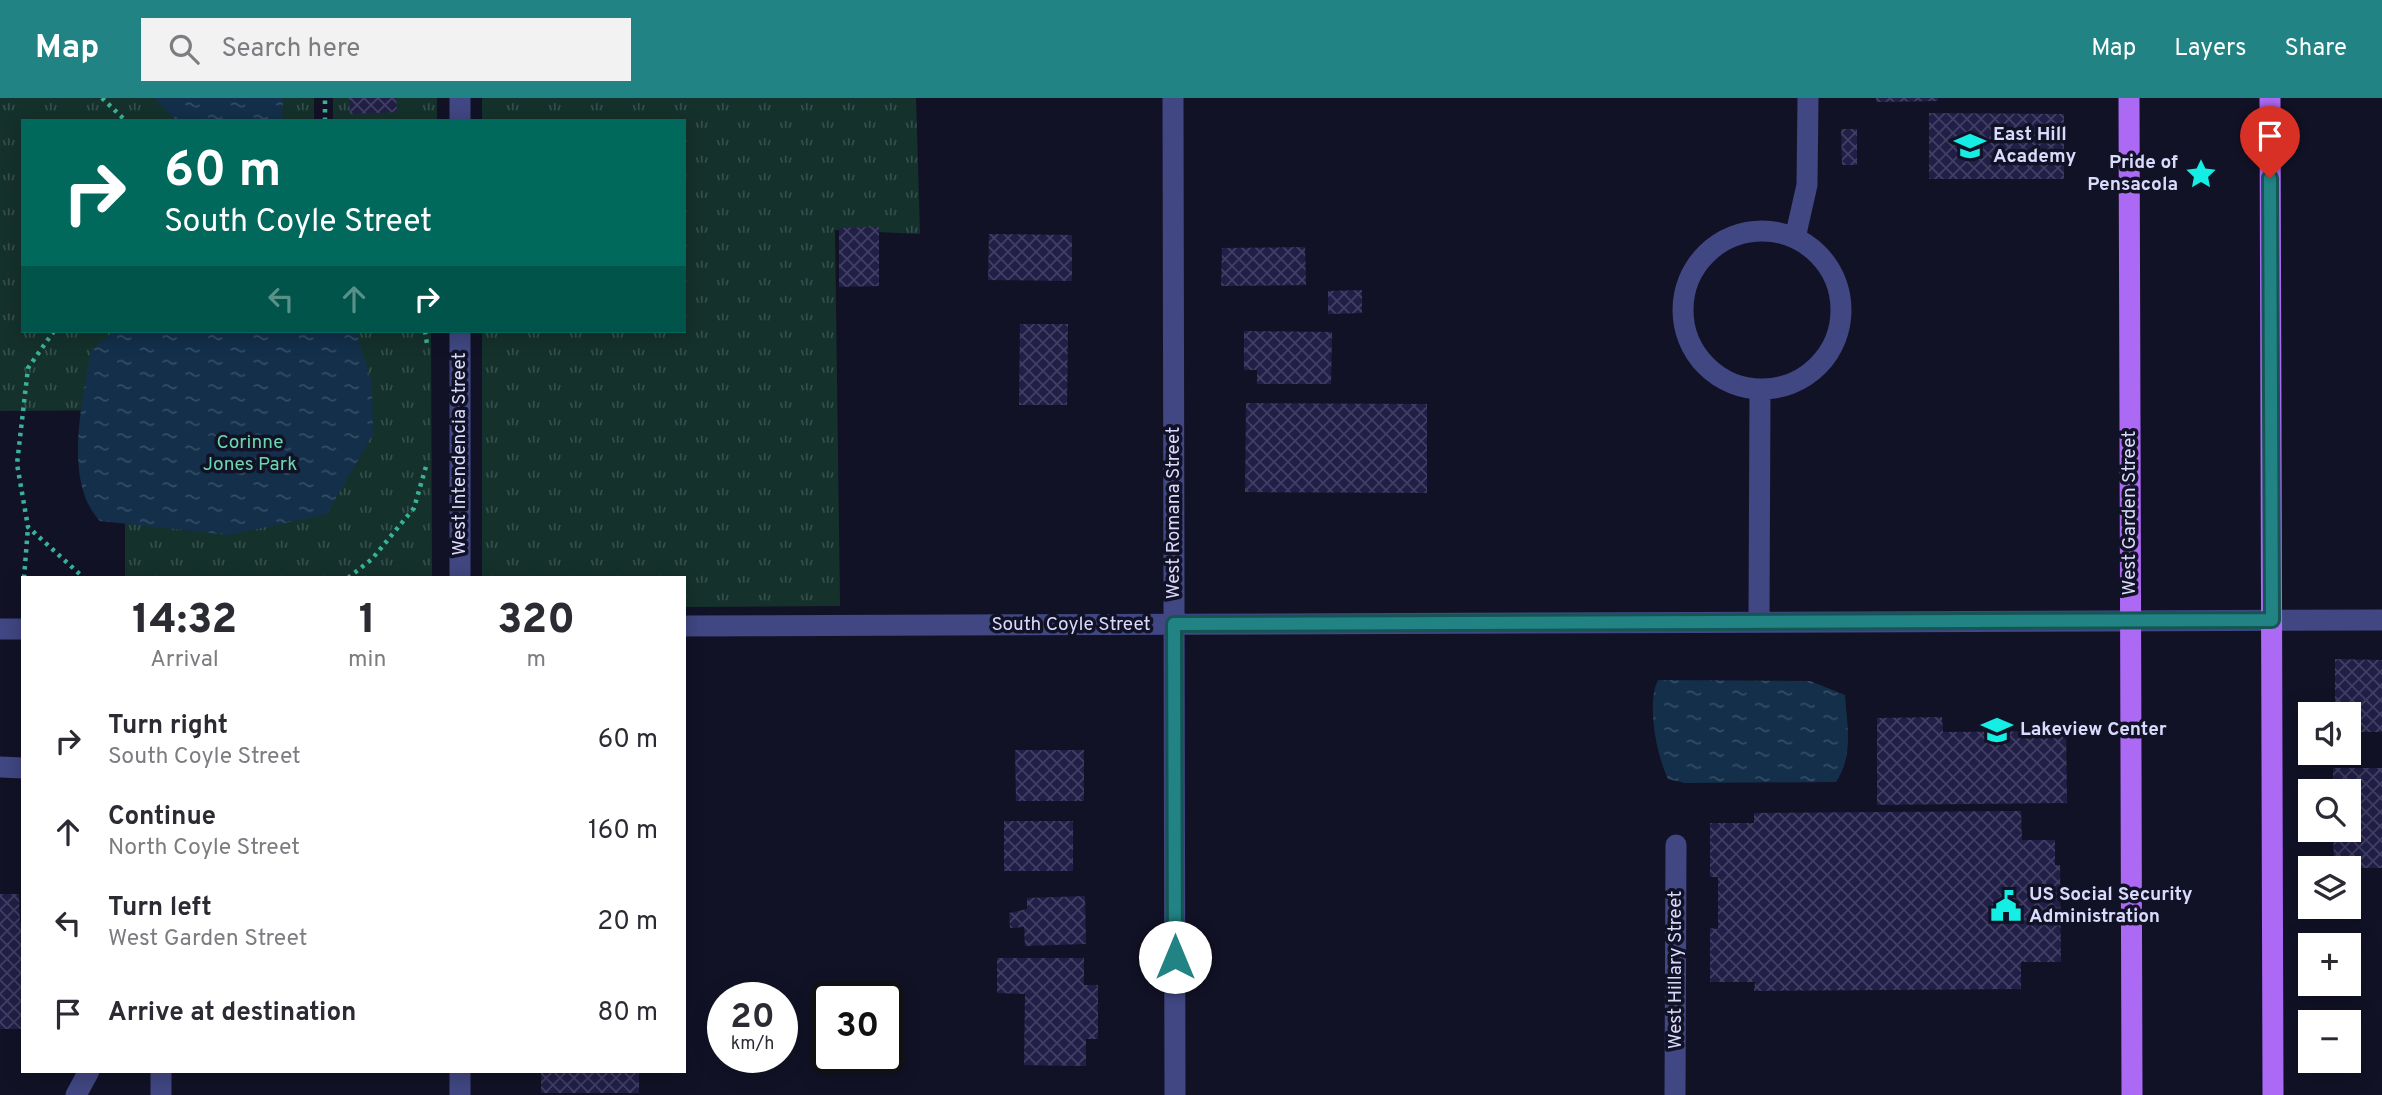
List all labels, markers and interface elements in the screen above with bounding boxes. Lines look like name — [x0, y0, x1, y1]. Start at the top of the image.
search box — [141, 18, 631, 81]
text: Map — [35, 28, 99, 70]
icon: search — [165, 30, 203, 68]
text: Search here — [221, 33, 360, 66]
text: Map — [2091, 34, 2136, 64]
text: Layers — [2174, 34, 2246, 64]
text: Share — [2284, 34, 2347, 64]
pin — [2240, 106, 2300, 178]
icon: arrive — [2251, 117, 2289, 155]
place label: East Hill Academy — [1993, 123, 2076, 169]
school or university icon: East Hill Academy — [1953, 129, 1987, 163]
text: 60 m — [164, 142, 282, 204]
icon: right — [49, 147, 140, 238]
place label: Pride of Pensacola — [2087, 151, 2178, 197]
place icon: Pride of Pensacola — [2184, 157, 2218, 191]
text: South Coyle Street — [164, 203, 432, 243]
icon: left — [262, 280, 300, 318]
icon: ahead — [335, 280, 373, 318]
icon: right — [408, 280, 446, 318]
street label: West Intendencia Street — [448, 352, 472, 556]
street label: West Romana Street — [1162, 427, 1186, 599]
park label: Corinne Jones Park — [203, 431, 297, 477]
street label: West Garden Street — [2118, 431, 2142, 595]
text: 14:32 — [132, 595, 237, 648]
text: 1 — [359, 595, 376, 648]
text: 320 — [497, 595, 575, 648]
street label: South Coyle Street — [991, 613, 1151, 637]
text: Arrival — [150, 646, 219, 675]
text: min — [348, 646, 386, 675]
text: m — [526, 646, 546, 675]
map controls — [2298, 702, 2361, 1073]
button: sound — [2298, 702, 2361, 765]
text: Turn right — [108, 710, 228, 743]
school or university icon: Lakeview Center — [1980, 713, 2014, 747]
place label: Lakeview Center — [2020, 718, 2167, 742]
icon: right — [49, 722, 87, 760]
text: 60 m — [598, 724, 658, 757]
text: South Coyle Street — [108, 743, 301, 772]
button: search — [2298, 779, 2361, 842]
text: Continue — [108, 801, 216, 834]
icon: ahead — [49, 813, 87, 851]
text: 160 m — [588, 815, 658, 848]
text: North Coyle Street — [108, 834, 300, 863]
button: layers — [2298, 856, 2361, 919]
place label: US Social Security Administration — [2029, 883, 2193, 929]
public building icon: US Social Security Administration — [1989, 889, 2023, 923]
street label: West Hillary Street — [1664, 891, 1688, 1049]
text: Turn left — [108, 892, 212, 925]
icon: left — [49, 904, 87, 942]
text: 20 m — [597, 906, 658, 939]
position arrow — [1138, 920, 1212, 994]
text: West Garden Street — [108, 925, 307, 954]
button: + — [2298, 933, 2361, 996]
speed limit sign: 30 — [812, 982, 903, 1073]
icon: arrive — [49, 995, 87, 1033]
text: 20 — [730, 996, 775, 1040]
text: Arrive at destination — [108, 997, 356, 1030]
text: 80 m — [598, 997, 658, 1030]
button: − — [2298, 1010, 2361, 1073]
text: km/h — [731, 1033, 774, 1056]

